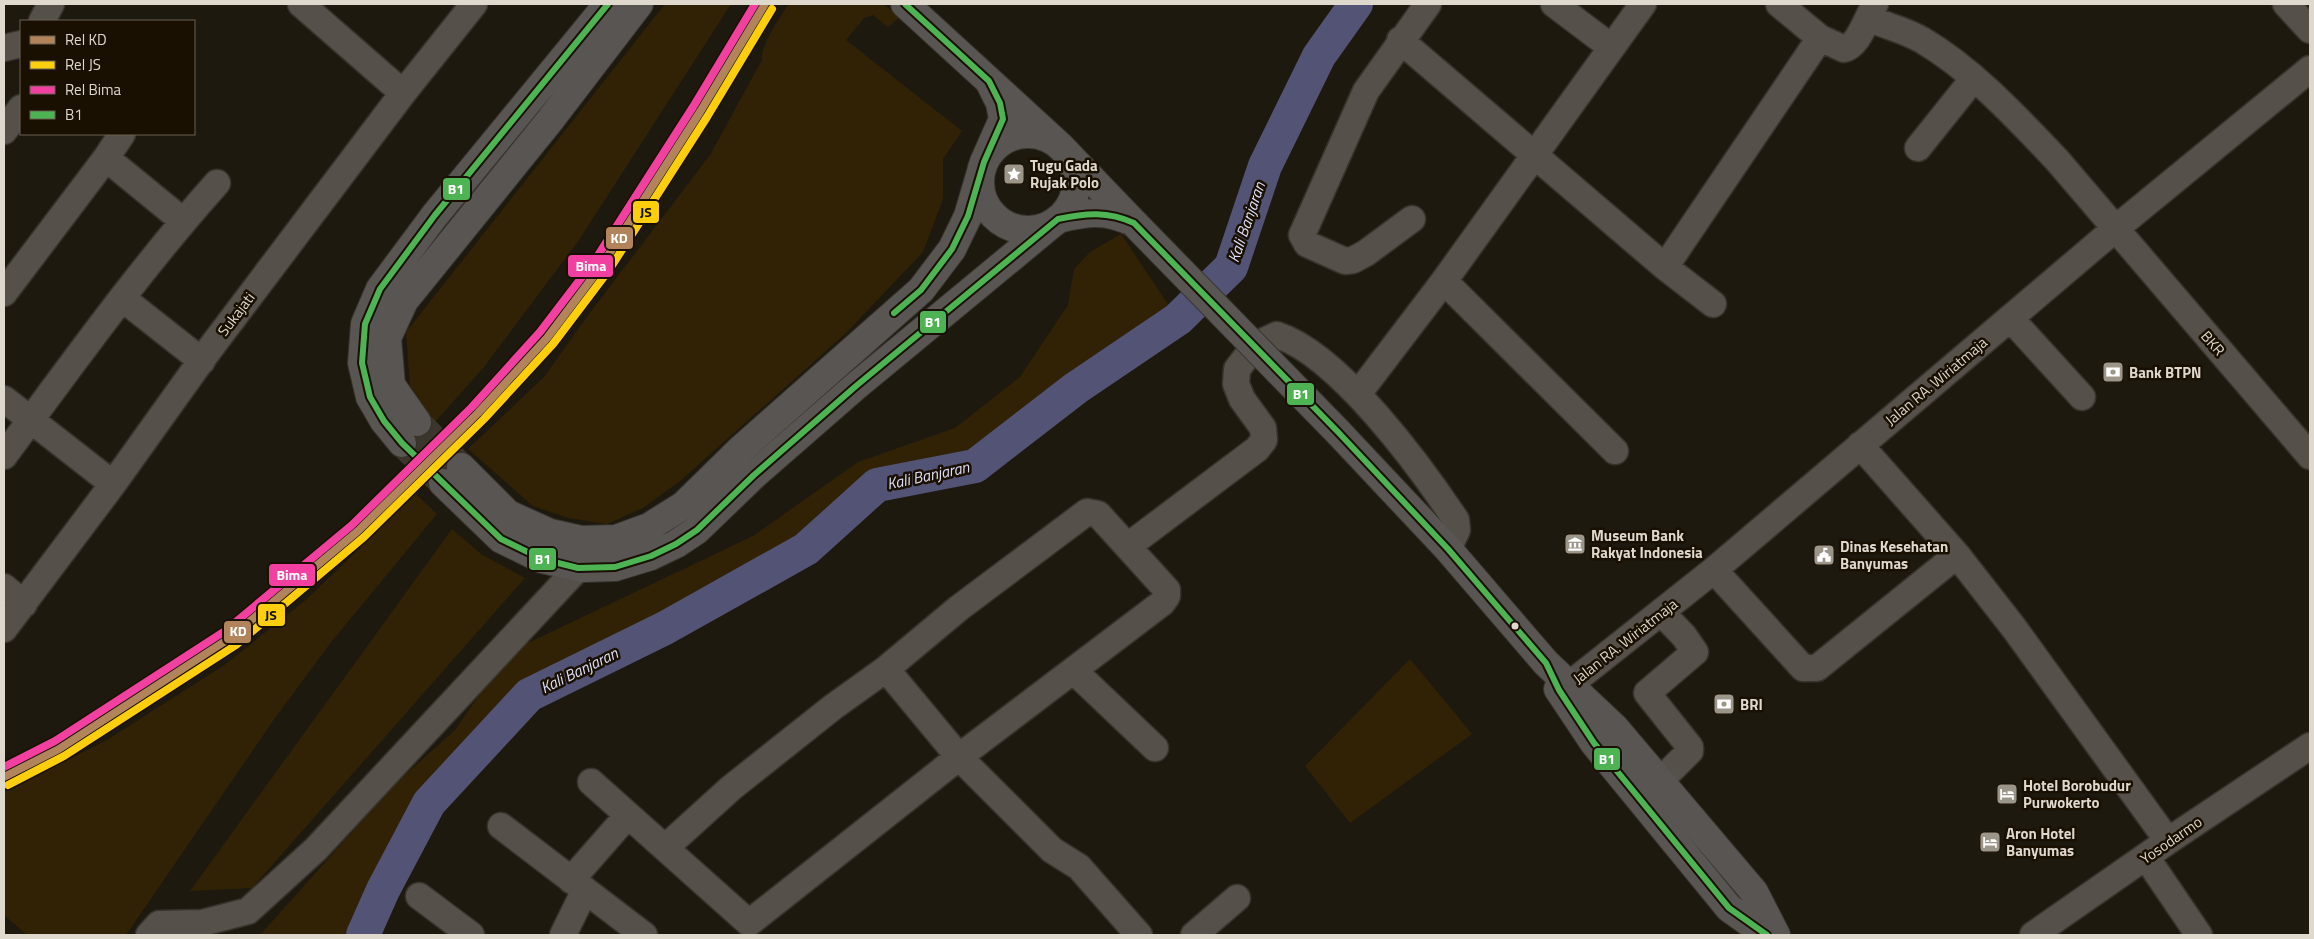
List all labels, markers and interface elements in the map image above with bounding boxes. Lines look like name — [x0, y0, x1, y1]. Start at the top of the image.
legend — [20, 20, 195, 135]
text: Rel KD — [65, 28, 107, 51]
text: Rel JS — [65, 53, 101, 76]
text: Rel Bima — [65, 78, 122, 101]
text: B1 — [65, 103, 83, 126]
place label: Tugu Gada Rujak Polo — [1030, 154, 1099, 194]
place icon: Tugu Gada Rujak Polo — [1002, 162, 1026, 186]
line badge: B1 — [442, 177, 471, 201]
text: B1 — [448, 178, 464, 199]
water label: Kali Banjaran — [1221, 178, 1271, 265]
line badge: JS — [632, 200, 660, 224]
text: JS — [640, 201, 652, 222]
line badge: KD — [605, 226, 634, 250]
text: KD — [610, 227, 628, 248]
line badge: Bima — [567, 254, 614, 278]
text: Bima — [575, 255, 607, 276]
street label: Sukajati — [212, 287, 260, 341]
line badge: B1 — [919, 310, 947, 334]
text: B1 — [925, 311, 941, 332]
street label: BKR — [2195, 325, 2231, 361]
street label: Jalan RA. Wiriatmaja — [1880, 331, 1993, 431]
bank icon: Bank BTPN — [2101, 360, 2125, 384]
place label: Bank BTPN — [2129, 361, 2201, 384]
line badge: B1 — [1286, 382, 1315, 406]
text: B1 — [1293, 383, 1309, 404]
water label: Kali Banjaran — [885, 454, 972, 495]
place label: Museum Bank Rakyat Indonesia — [1591, 524, 1703, 564]
museum icon: Museum Bank Rakyat Indonesia — [1563, 532, 1587, 556]
place label: Dinas Kesehatan Banyumas — [1840, 535, 1948, 575]
public building icon: Dinas Kesehatan Banyumas — [1812, 543, 1836, 567]
line badge: B1 — [528, 547, 557, 571]
text: B1 — [535, 548, 551, 569]
line badge: Bima — [268, 563, 316, 587]
text: Bima — [276, 564, 308, 585]
street label: Jalan RA. Wiriatmaja — [1568, 592, 1683, 689]
line badge: JS — [257, 603, 286, 627]
text: JS — [265, 604, 277, 625]
line badge: KD — [223, 620, 252, 644]
text: KD — [229, 620, 247, 641]
unlabelled marker — [1510, 621, 1520, 631]
water label: Kali Banjaran — [536, 640, 623, 699]
bank icon: BRI — [1712, 692, 1736, 716]
place label: BRI — [1740, 693, 1763, 716]
line badge: B1 — [1593, 747, 1621, 771]
text: B1 — [1599, 748, 1615, 769]
place label: Hotel Borobudur Purwokerto — [2023, 774, 2131, 814]
hotel icon: Hotel Borobudur Purwokerto — [1995, 782, 2019, 806]
street label: Yosodarmo — [2135, 810, 2207, 870]
place label: Aron Hotel Banyumas — [2006, 822, 2075, 862]
hotel icon: Aron Hotel Banyumas — [1978, 830, 2002, 854]

